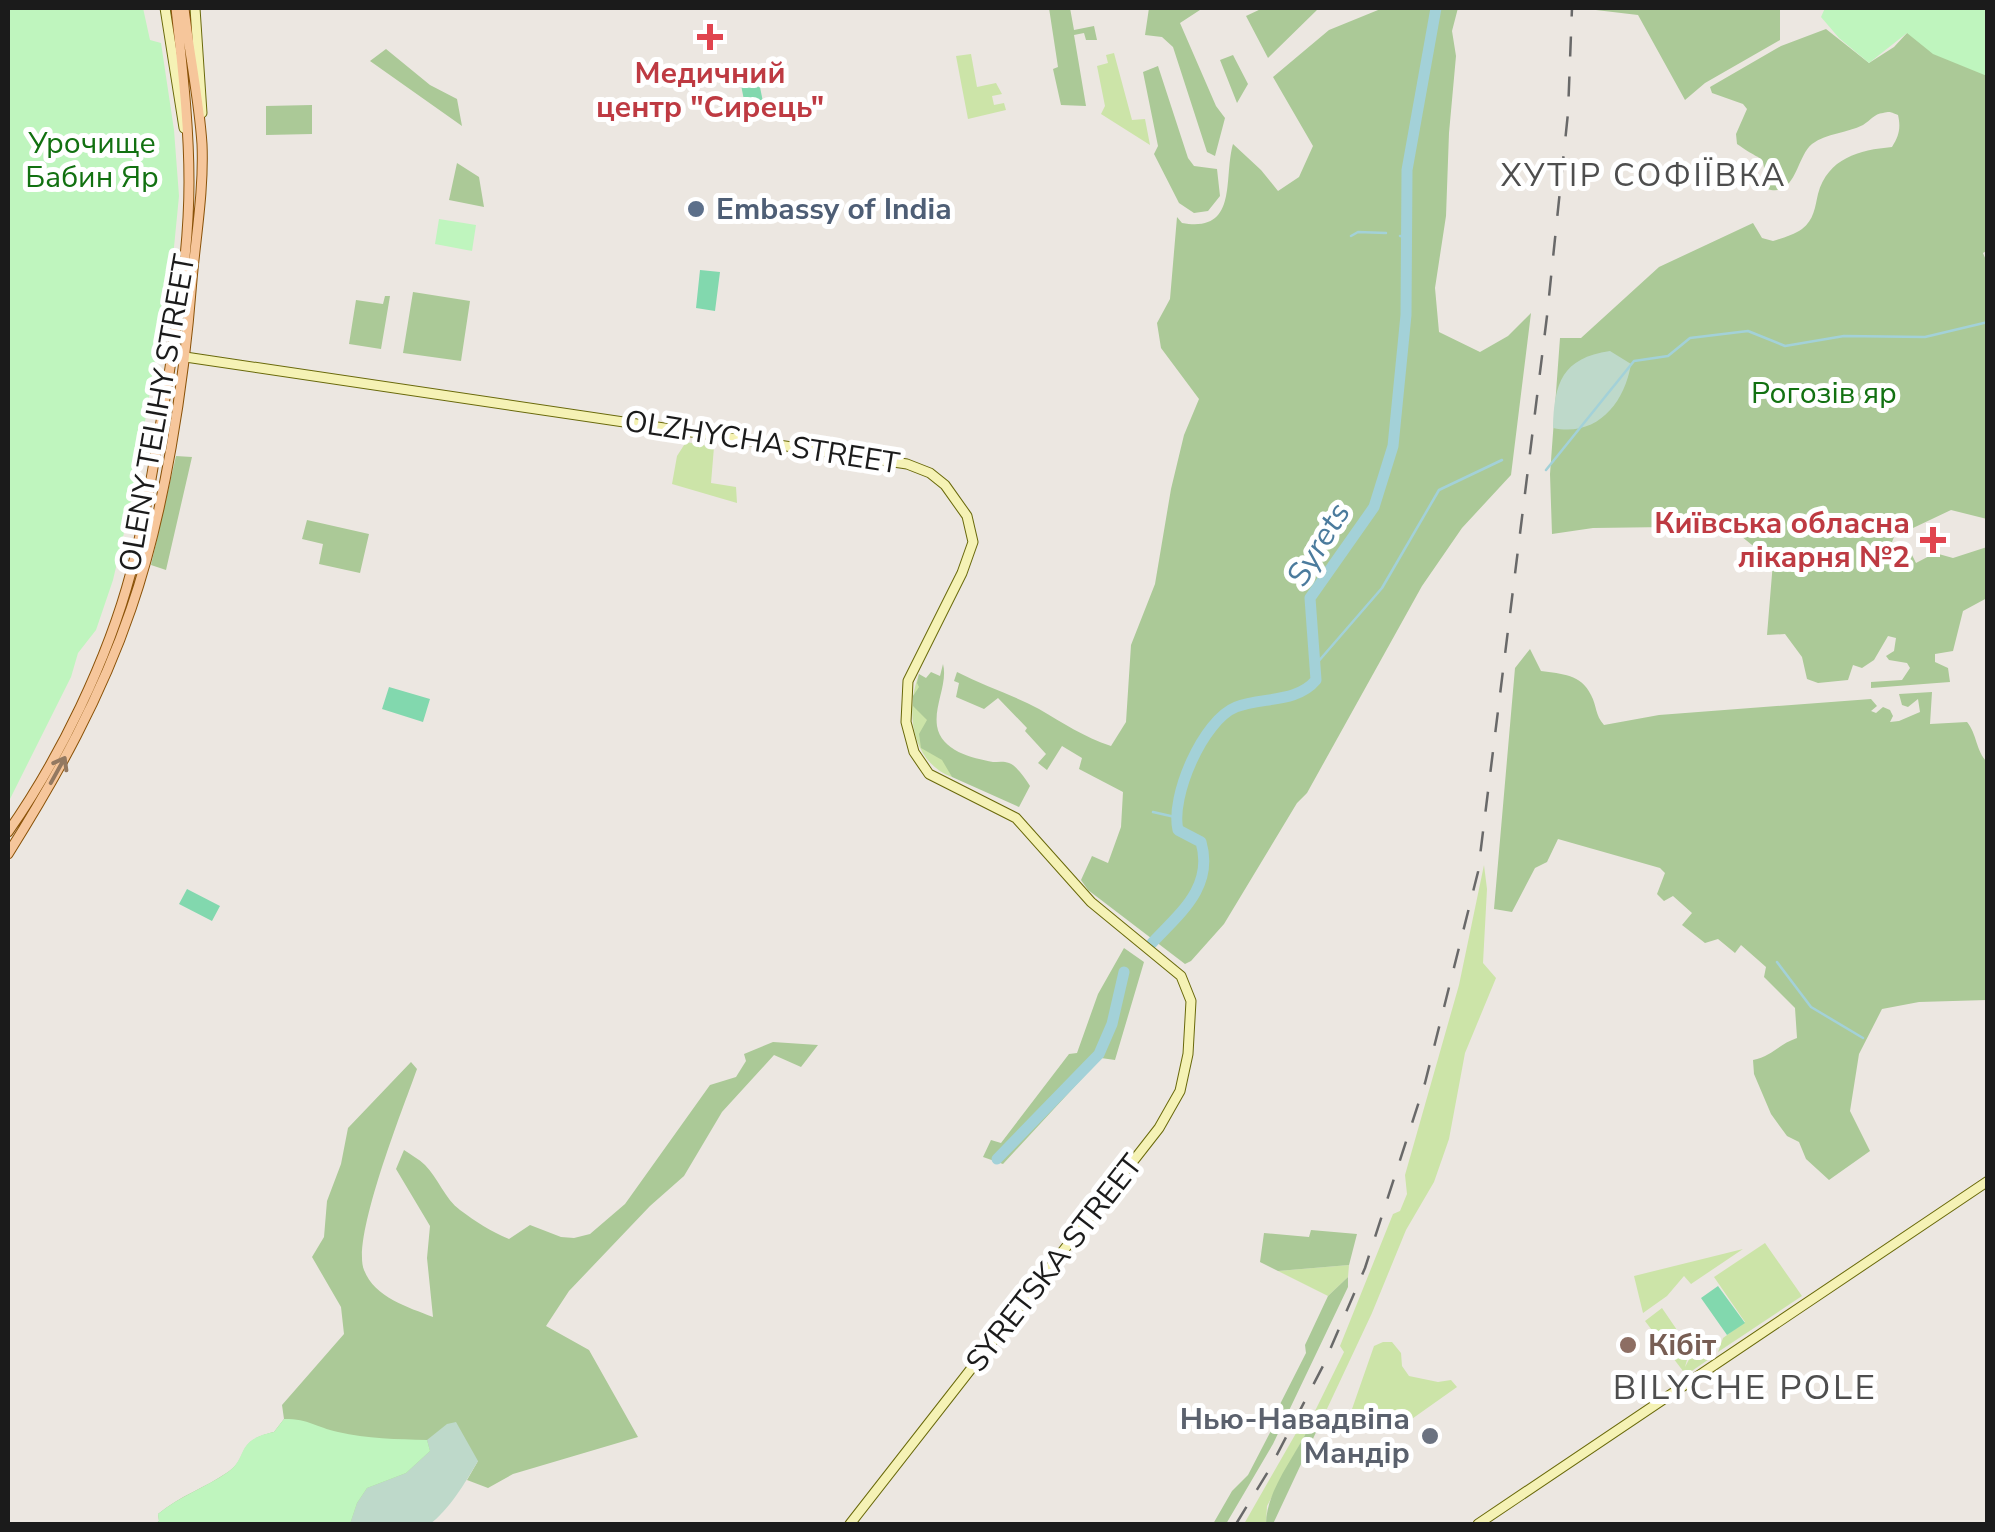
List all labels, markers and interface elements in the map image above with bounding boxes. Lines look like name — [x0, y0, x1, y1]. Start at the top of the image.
marker: Медичний центр "Сирець" — [697, 24, 723, 50]
place label: Медичний центр "Сирець" — [596, 53, 824, 128]
park label: Урочище Бабин Яр — [25, 123, 159, 198]
district label: ХУТІР СОФІЇВКА — [1501, 154, 1787, 197]
place label: Embassy of India — [716, 189, 952, 230]
marker: Embassy of India — [685, 198, 707, 220]
street label: OLENY TELIHY STREET — [109, 251, 206, 575]
park label: Рогозів яр — [1751, 373, 1897, 414]
street label: OLZHYCHA STREET — [622, 401, 902, 484]
water label: Syrets — [1277, 494, 1360, 594]
place label: Київська обласна лікарня №2 — [1654, 503, 1910, 578]
marker: Київська обласна лікарня №2 — [1920, 527, 1946, 553]
one-way arrow — [49, 756, 68, 786]
street label: SYRETSKA STREET — [956, 1146, 1152, 1381]
place label: Кібіт — [1648, 1325, 1717, 1366]
marker: Кібіт — [1617, 1334, 1639, 1356]
district label: BILYCHE POLE — [1613, 1364, 1877, 1411]
place label: Нью-Навадвіпа Мандір — [1180, 1399, 1410, 1474]
marker: Нью-Навадвіпа Мандір — [1419, 1425, 1441, 1447]

